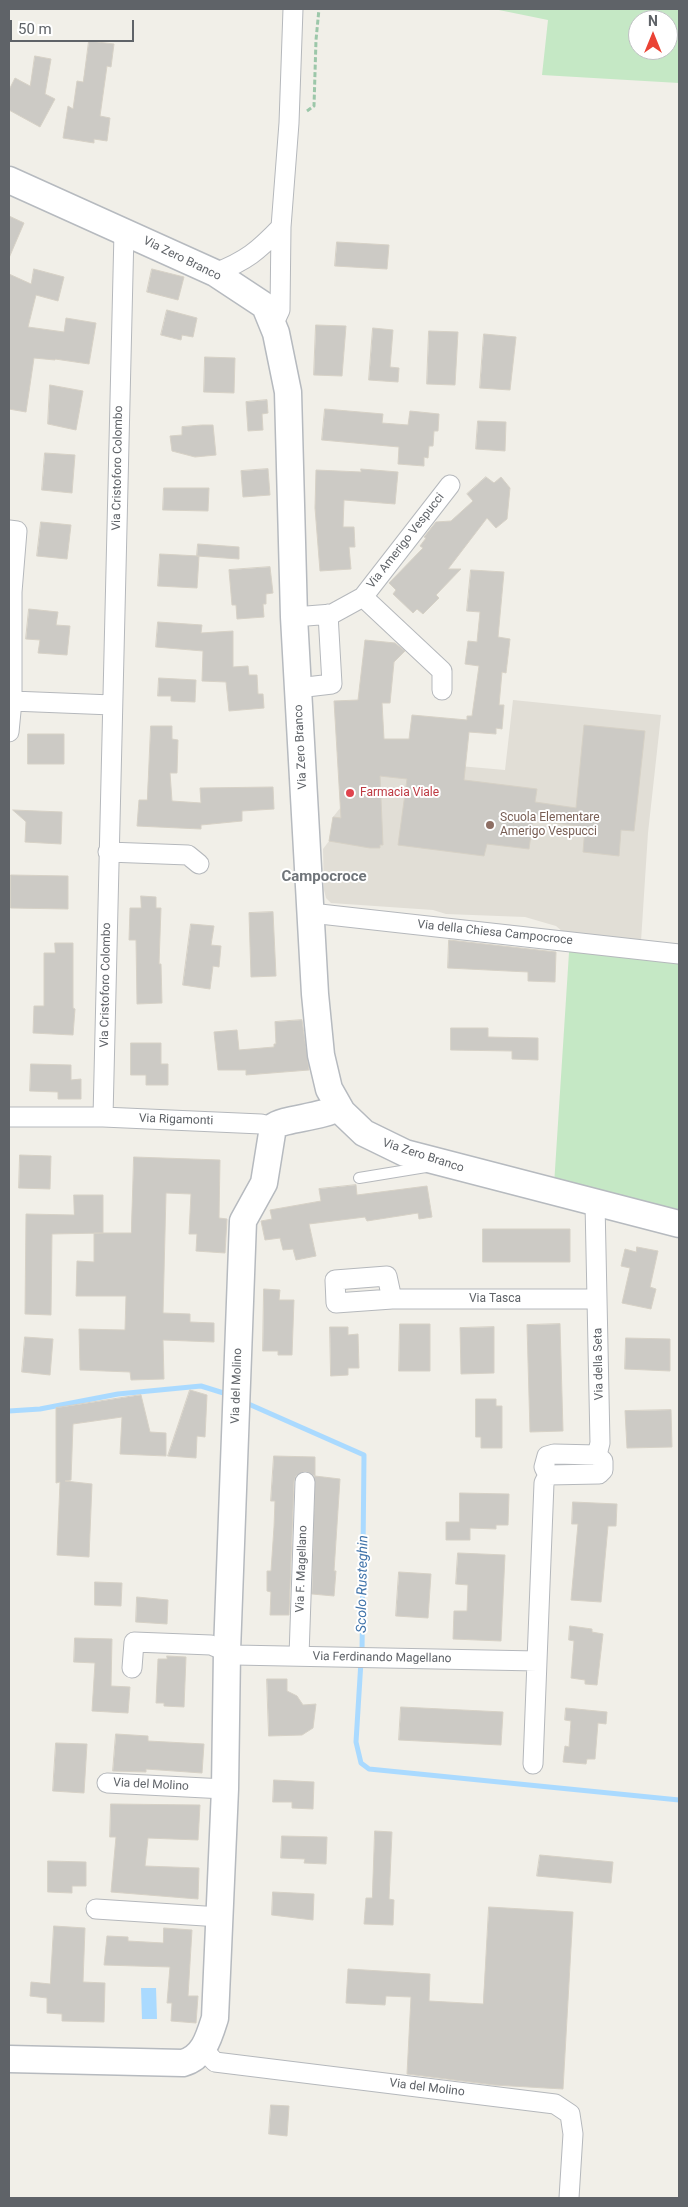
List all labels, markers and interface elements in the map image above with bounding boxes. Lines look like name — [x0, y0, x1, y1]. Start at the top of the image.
scale bar — [12, 10, 136, 42]
north arrow — [628, 10, 678, 60]
text: N — [648, 13, 658, 29]
text: 50 m — [18, 20, 52, 38]
street label: Via Zero Branco — [141, 234, 223, 284]
street label: Via Cristoforo Colombo — [110, 405, 126, 531]
street label: Via Amerigo Vespucci — [364, 490, 448, 592]
street label: Via Zero Branco — [292, 704, 310, 790]
place label: Farmacia Viale — [360, 786, 439, 800]
marker: Farmacia Viale — [344, 787, 356, 799]
place label: Scuola Elementare Amerigo Vespucci — [500, 811, 600, 839]
marker: Scuola Elementare Amerigo Vespucci — [484, 819, 496, 831]
district label: Campocroce — [281, 868, 367, 886]
street label: Via della Chiesa Campocroce — [417, 918, 573, 948]
street label: Via Cristoforo Colombo — [98, 922, 114, 1048]
street label: Via Rigamonti — [139, 1112, 213, 1128]
street label: Via Zero Branco — [380, 1136, 466, 1176]
street label: Via Tasca — [469, 1292, 521, 1306]
street label: Via della Seta — [591, 1328, 607, 1400]
street label: Via del Molino — [228, 1348, 246, 1424]
street label: Via F. Magellano — [293, 1525, 311, 1613]
water label: Scolo Rusteghin — [354, 1535, 372, 1633]
street label: Via Ferdinando Magellano — [312, 1650, 452, 1666]
street label: Via del Molino — [113, 1776, 189, 1794]
street label: Via del Molino — [389, 2076, 465, 2100]

